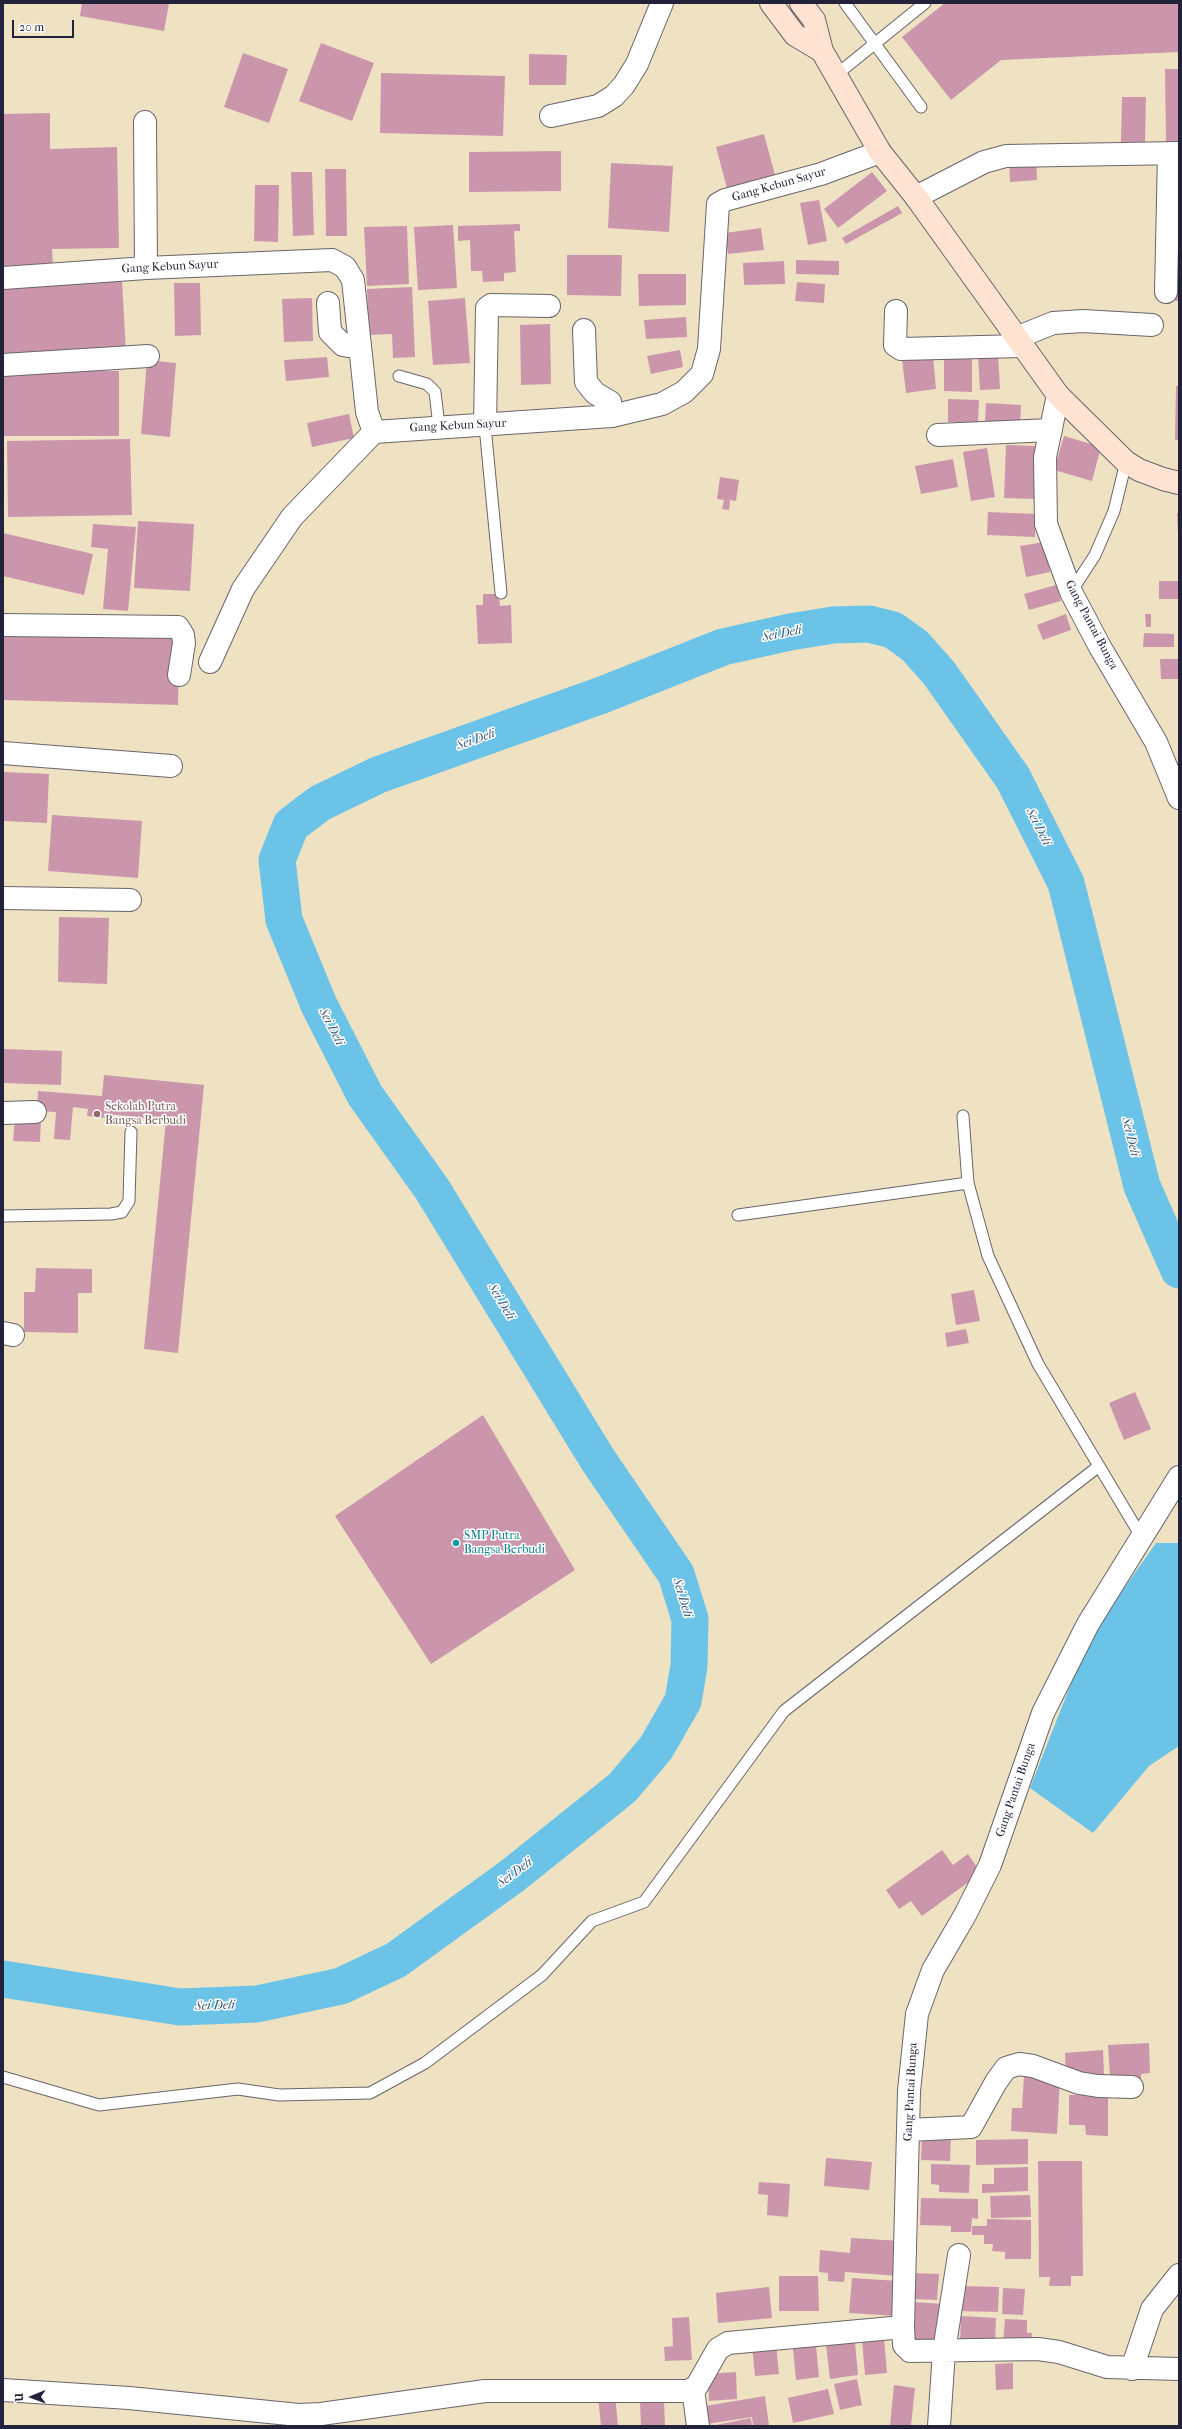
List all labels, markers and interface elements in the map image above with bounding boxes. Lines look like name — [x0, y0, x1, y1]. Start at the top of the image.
scale bar — [14, 12, 76, 38]
text: 20 m — [19, 20, 44, 34]
street label: Gang Kebun Sayur — [730, 165, 828, 205]
street label: Gang Kebun Sayur — [121, 257, 219, 277]
street label: Gang Kebun Sayur — [409, 416, 507, 436]
street label: Gang Pantai Bunga — [1061, 578, 1121, 672]
water label: Sei Deli — [761, 623, 803, 645]
water label: Sei Deli — [455, 726, 497, 754]
water label: Sei Deli — [1022, 806, 1054, 848]
water label: Sei Deli — [315, 1006, 347, 1048]
place label: Sekolah Putra Bangsa Berbudi — [105, 1100, 186, 1128]
marker: Sekolah Putra Bangsa Berbudi — [92, 1109, 102, 1119]
water label: Sei Deli — [1118, 1116, 1142, 1158]
water label: Sei Deli — [484, 1281, 518, 1323]
place label: SMP Putra Bangsa Berbudi — [464, 1529, 545, 1557]
marker: SMP Putra Bangsa Berbudi — [451, 1538, 461, 1548]
water label: Sei Deli — [669, 1577, 695, 1619]
street label: Gang Pantai Bunga — [993, 1741, 1039, 1839]
water label: Sei Deli — [494, 1855, 536, 1891]
water label: Sei Deli — [195, 1998, 235, 2014]
street label: Gang Pantai Bunga — [901, 2042, 921, 2142]
north arrow — [12, 2377, 52, 2417]
text: U — [13, 2393, 26, 2402]

